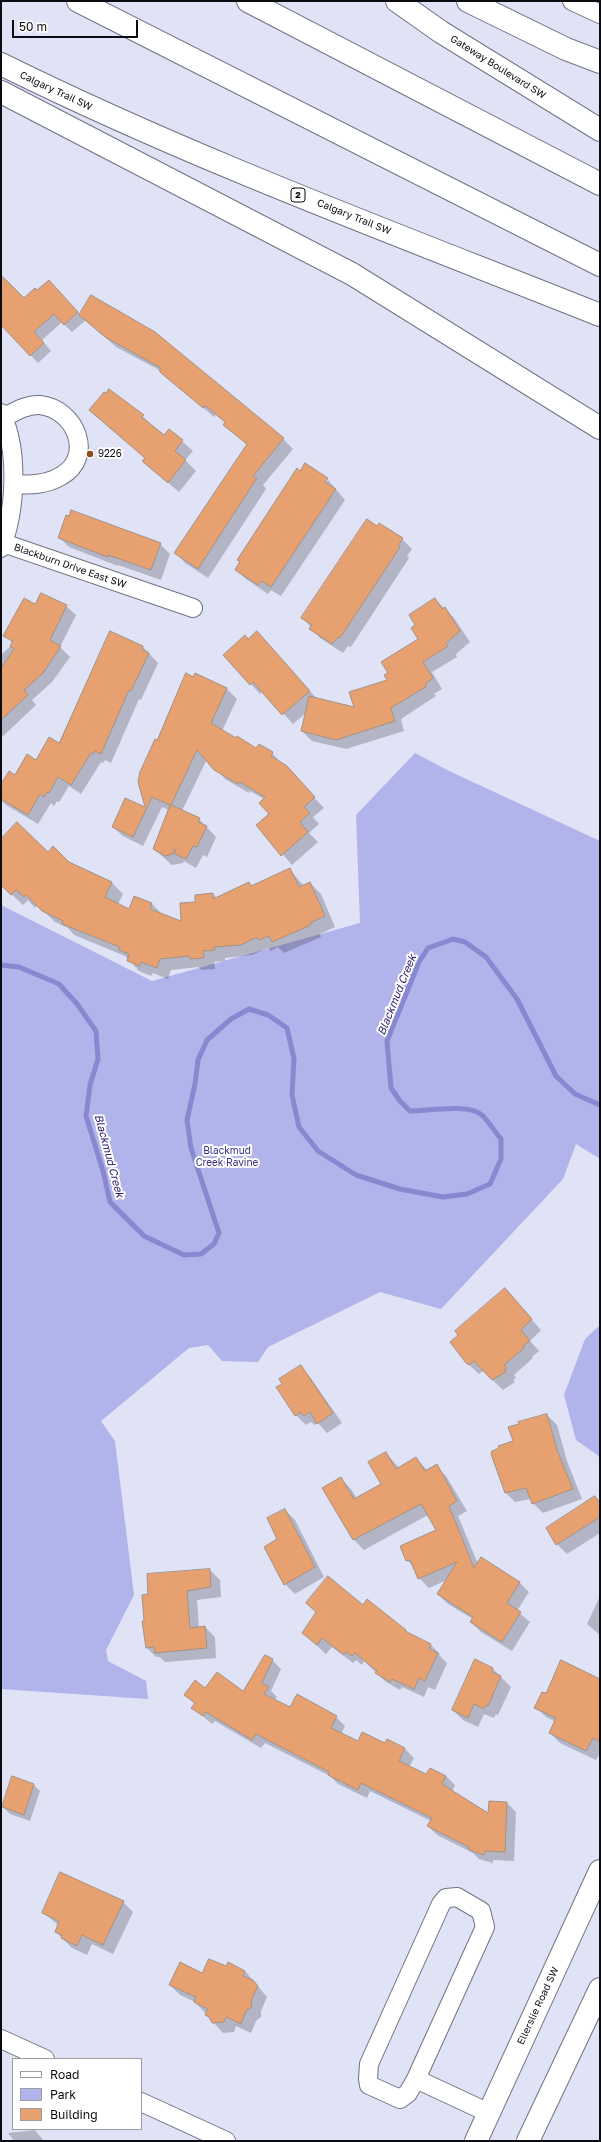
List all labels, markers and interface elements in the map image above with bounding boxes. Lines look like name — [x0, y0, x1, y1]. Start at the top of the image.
scale bar — [14, 12, 140, 38]
text: 50 m — [19, 19, 47, 34]
street label: Gateway Boulevard SW — [448, 33, 548, 101]
street label: Calgary Trail SW — [18, 69, 94, 113]
road number: 2 — [291, 188, 305, 202]
street label: Calgary Trail SW — [315, 197, 393, 237]
place label: 9226 — [98, 448, 122, 460]
marker: 9226 — [85, 449, 95, 459]
street label: Blackburn Drive East SW — [12, 541, 128, 591]
water label: Blackmud Creek — [375, 953, 419, 1037]
water label: Blackmud Creek — [92, 1113, 126, 1199]
park label: Blackmud Creek Ravine — [196, 1145, 258, 1168]
street label: Ellerslie Road SW — [515, 1965, 561, 2047]
legend — [12, 2058, 142, 2130]
text: Road — [50, 2067, 79, 2082]
text: Park — [50, 2087, 76, 2102]
text: Building — [50, 2107, 98, 2122]

